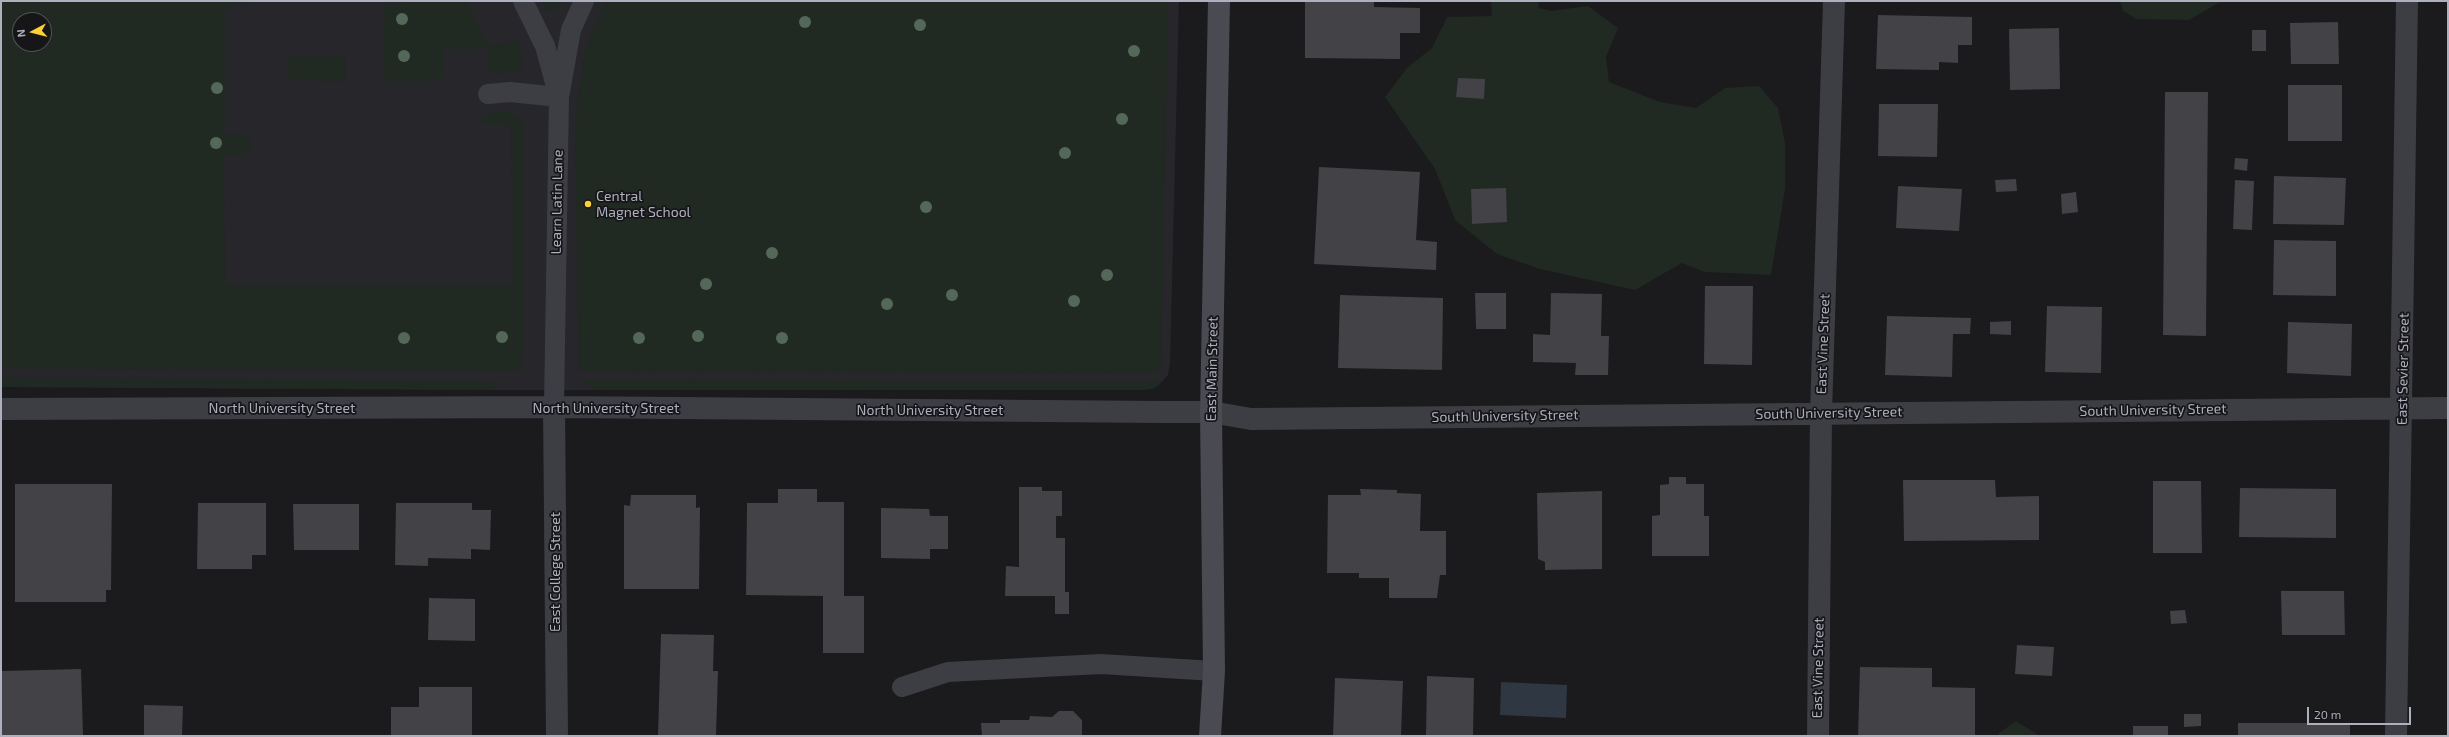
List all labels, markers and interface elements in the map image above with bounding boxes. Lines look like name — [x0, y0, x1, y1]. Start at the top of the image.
north arrow — [12, 12, 52, 52]
text: N — [14, 29, 28, 38]
street label: Learn Latin Lane — [548, 150, 566, 254]
place label: Central Magnet School — [596, 188, 691, 220]
marker: Central Magnet School — [583, 199, 593, 209]
street label: East Vine Street — [1813, 293, 1833, 395]
street label: East Sevier Street — [2394, 313, 2412, 425]
street label: East Main Street — [1203, 317, 1221, 421]
street label: North University Street — [209, 400, 355, 416]
street label: North University Street — [533, 400, 679, 416]
street label: South University Street — [2079, 400, 2227, 420]
street label: North University Street — [857, 402, 1003, 418]
street label: South University Street — [1755, 403, 1903, 423]
street label: South University Street — [1431, 406, 1579, 426]
street label: East College Street — [547, 512, 563, 632]
street label: East Vine Street — [1809, 617, 1827, 719]
scale bar — [2309, 699, 2413, 725]
text: 20 m — [2314, 707, 2341, 721]

